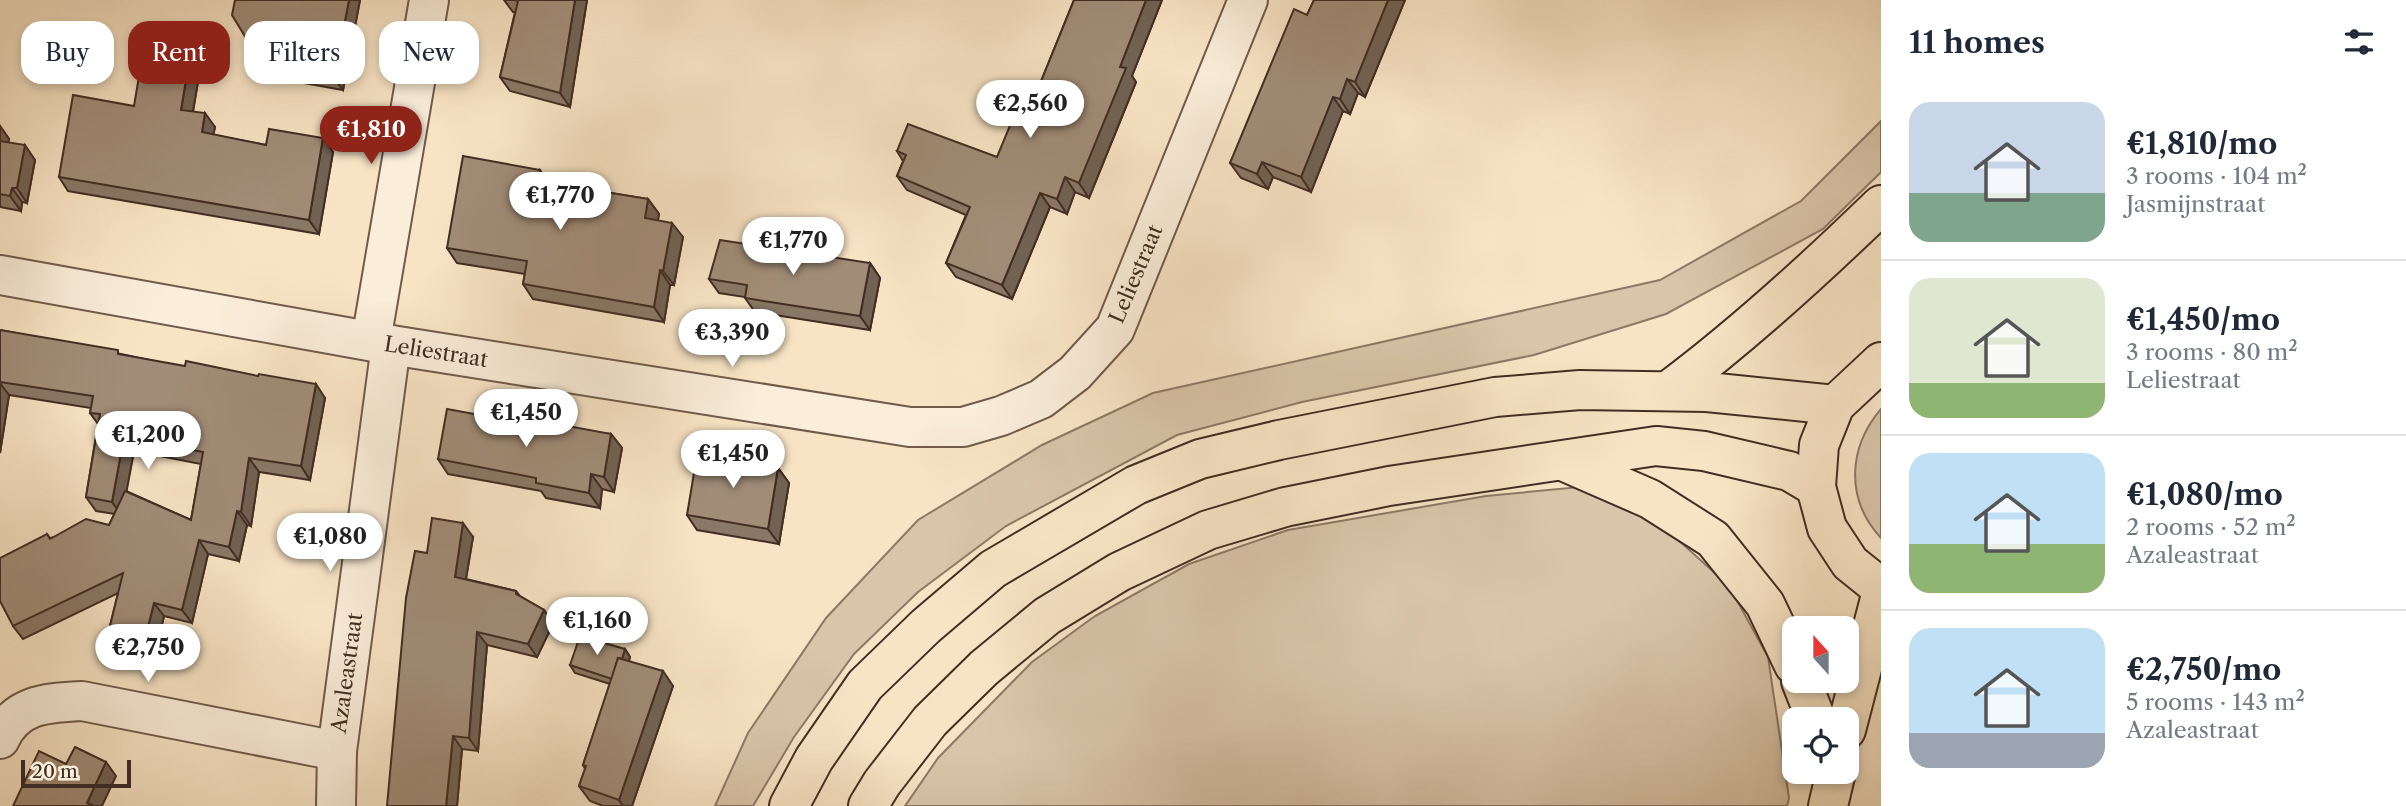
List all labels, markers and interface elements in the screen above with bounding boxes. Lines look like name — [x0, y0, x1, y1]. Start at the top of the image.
chip: Buy — [21, 21, 114, 84]
chip: Rent — [128, 21, 230, 84]
chip: Filters — [244, 21, 365, 84]
chip: New — [379, 21, 479, 84]
icon: filters — [2340, 23, 2378, 61]
text: 11 homes — [1909, 24, 2045, 61]
pin: €2,560 — [973, 80, 1087, 140]
text: €2,560 — [992, 89, 1068, 117]
pin: €1,810 — [314, 106, 428, 166]
text: €1,810 — [336, 115, 406, 143]
text: €1,810/mo — [2126, 125, 2277, 162]
icon: home — [1965, 130, 2049, 214]
text: 3 rooms · 104 m² — [2126, 162, 2307, 190]
pin: €1,770 — [503, 173, 617, 232]
text: €1,770 — [525, 181, 595, 209]
text: Jasmijnstraat — [2126, 190, 2265, 218]
pin: €1,770 — [736, 218, 850, 277]
street label: Leliestraat — [1104, 220, 1168, 327]
text: €1,770 — [758, 226, 828, 254]
text: €1,450/mo — [2126, 301, 2280, 338]
icon: home — [1965, 306, 2049, 390]
pin: €3,390 — [675, 310, 789, 369]
text: €3,390 — [694, 318, 770, 346]
street label: Leliestraat — [382, 331, 490, 372]
text: 3 rooms · 80 m² — [2126, 338, 2298, 366]
text: Leliestraat — [2126, 366, 2241, 394]
pin: €1,450 — [469, 390, 583, 449]
text: €1,450 — [490, 398, 562, 426]
pin: €1,200 — [91, 412, 205, 471]
text: €1,200 — [111, 420, 185, 448]
pin: €1,450 — [676, 430, 790, 490]
text: €1,450 — [697, 439, 769, 467]
text: €1,080/mo — [2126, 476, 2283, 513]
icon: home — [1965, 481, 2049, 565]
text: 2 rooms · 52 m² — [2126, 513, 2296, 541]
pin: €1,080 — [273, 514, 387, 573]
text: €1,080 — [293, 522, 367, 550]
text: Azaleastraat — [2126, 541, 2259, 569]
pin: €1,160 — [540, 598, 654, 657]
text: €1,160 — [562, 606, 632, 634]
street label: Azaleastraat — [326, 611, 367, 736]
north arrow — [1782, 616, 1858, 693]
map controls — [1782, 616, 1859, 784]
pin: €2,750 — [91, 624, 205, 684]
text: €2,750 — [111, 633, 185, 661]
text: €2,750/mo — [2126, 651, 2281, 688]
icon: home — [1965, 656, 2049, 740]
text: 5 rooms · 143 m² — [2126, 688, 2305, 716]
button: locate — [1782, 707, 1859, 784]
text: Azaleastraat — [2126, 716, 2259, 744]
scale bar — [21, 757, 131, 789]
text: 20 m — [32, 760, 78, 783]

